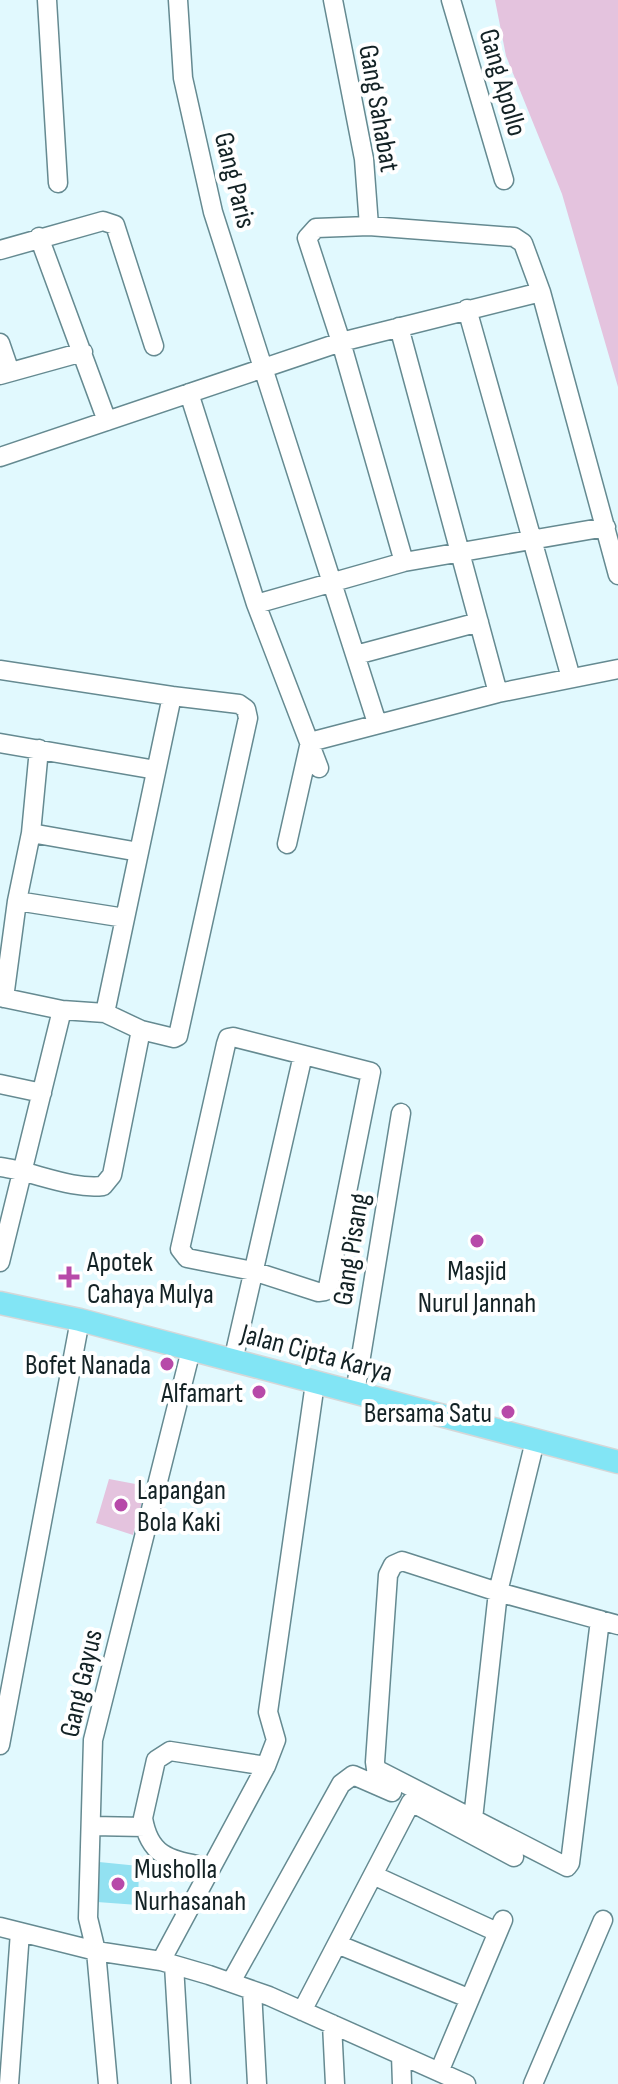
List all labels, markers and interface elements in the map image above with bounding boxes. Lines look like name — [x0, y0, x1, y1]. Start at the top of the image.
street label: Gang Apollo — [472, 25, 534, 140]
street label: Gang Sahabat — [351, 42, 406, 174]
street label: Gang Paris — [207, 129, 262, 232]
street label: Gang Pisang — [326, 1191, 377, 1308]
marker: Masjid Nurul Jannah — [468, 1232, 486, 1250]
place label: Apotek Cahaya Mulya — [86, 1246, 214, 1311]
place label: Masjid Nurul Jannah — [418, 1255, 536, 1320]
marker: Apotek Cahaya Mulya — [58, 1266, 80, 1288]
street label: Jalan Cipta Karya — [236, 1317, 396, 1390]
place label: Bofet Nanada — [25, 1349, 151, 1382]
marker: Bofet Nanada — [158, 1355, 176, 1373]
place label: Alfamart — [160, 1377, 243, 1410]
marker: Alfamart — [250, 1383, 268, 1401]
place label: Bersama Satu — [364, 1397, 492, 1430]
marker: Bersama Satu — [499, 1403, 517, 1421]
place label: Lapangan Bola Kaki — [137, 1474, 226, 1539]
marker: Lapangan Bola Kaki — [112, 1496, 130, 1514]
street label: Gang Gayus — [53, 1626, 110, 1740]
place label: Musholla Nurhasanah — [134, 1853, 246, 1918]
marker: Musholla Nurhasanah — [109, 1875, 127, 1893]

